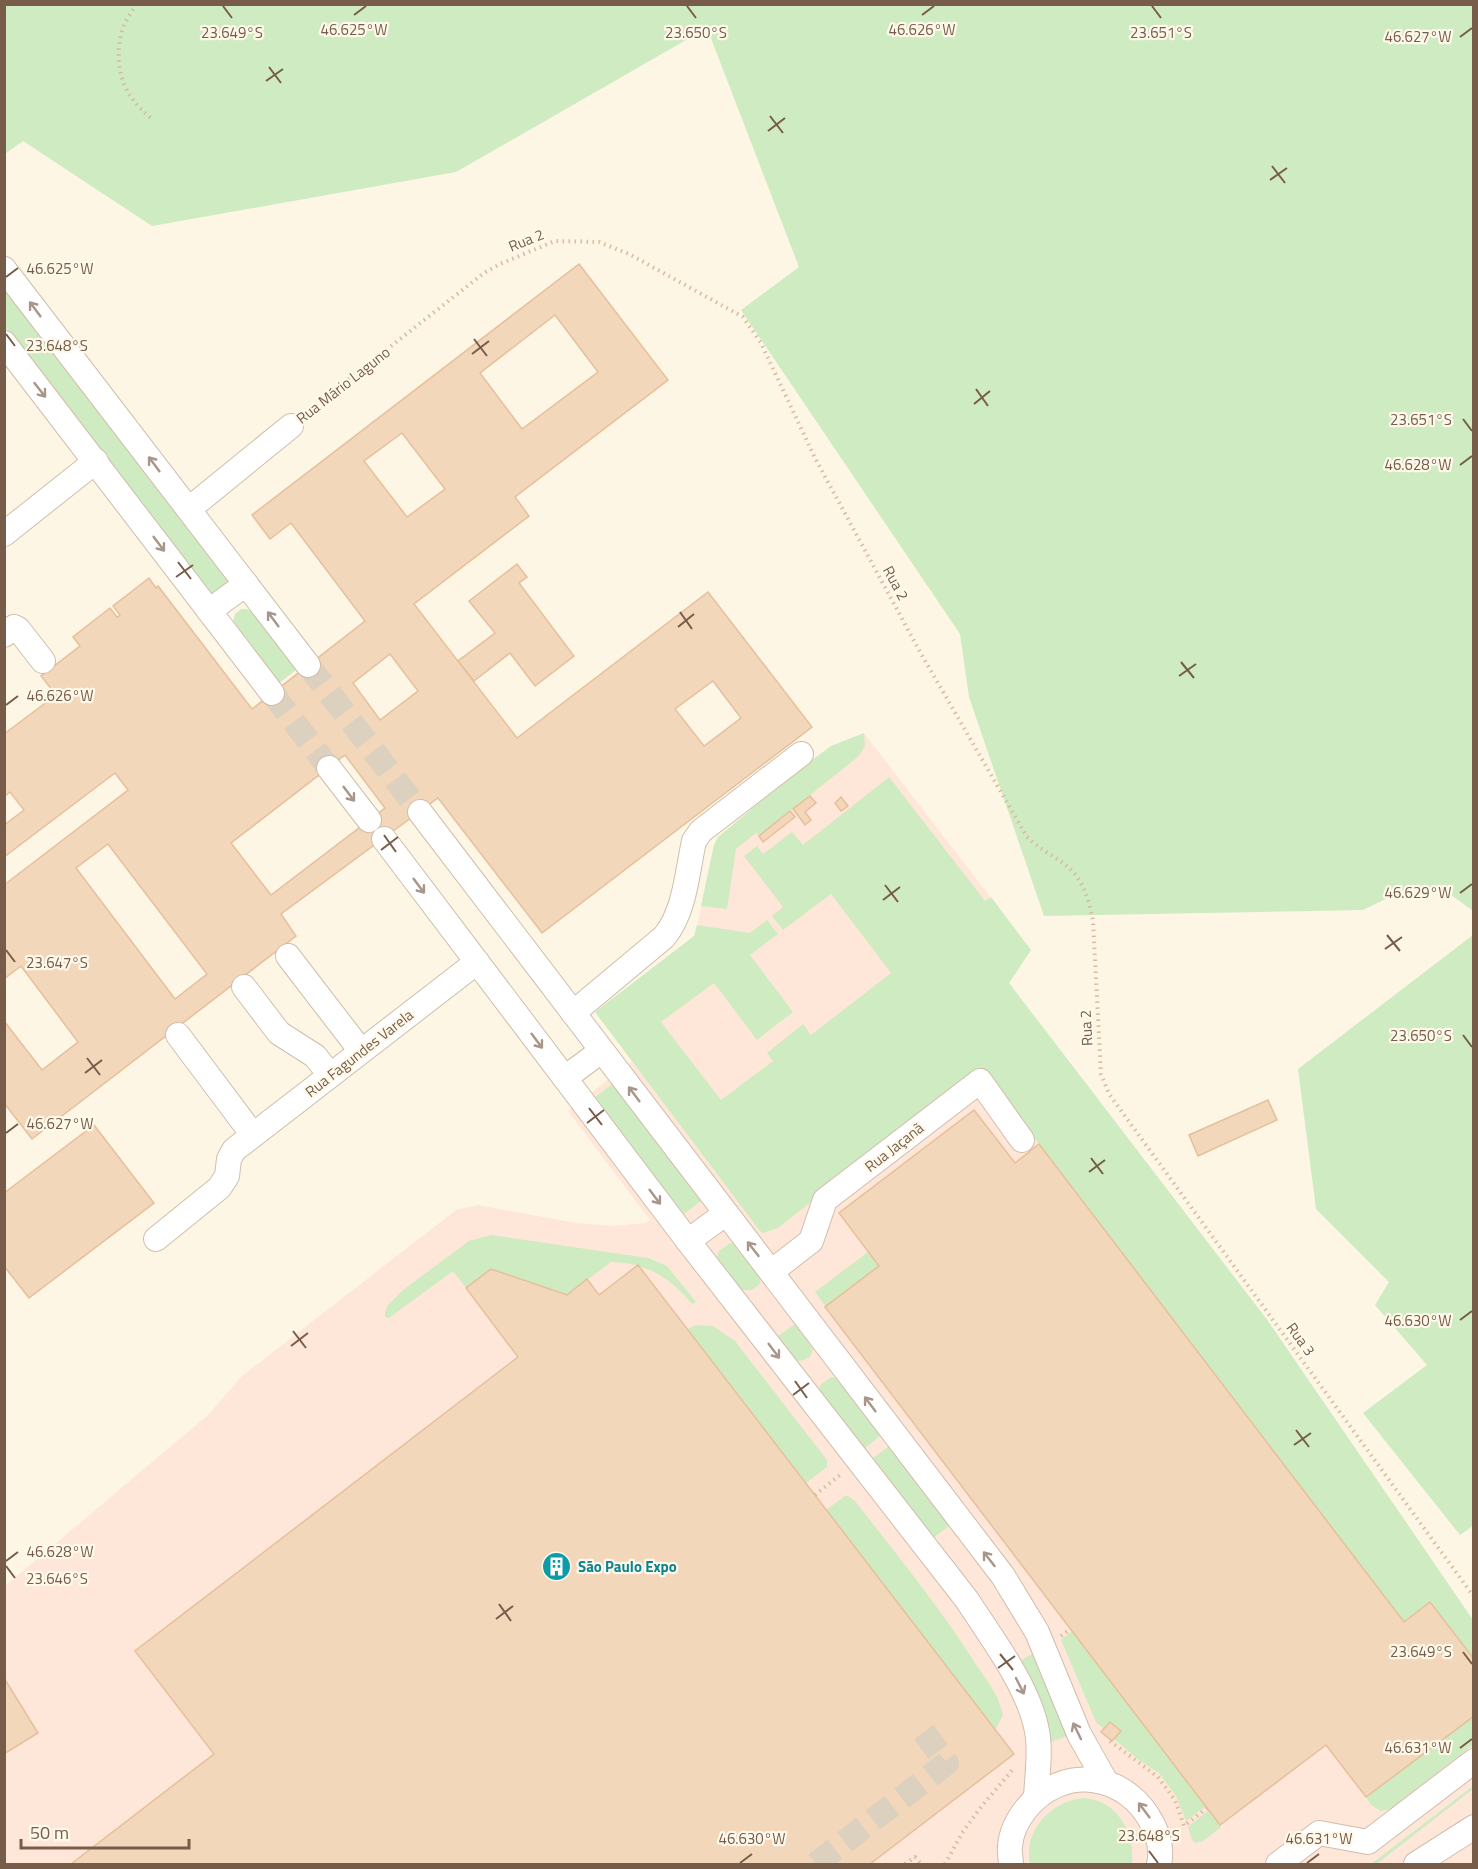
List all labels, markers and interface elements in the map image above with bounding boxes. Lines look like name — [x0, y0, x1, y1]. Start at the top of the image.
text: 46.625°W — [321, 18, 387, 41]
text: 46.626°W — [889, 18, 955, 41]
text: 23.649°S — [201, 21, 263, 44]
text: 23.650°S — [665, 21, 727, 44]
text: 23.651°S — [1130, 21, 1192, 44]
text: 46.627°W — [1385, 25, 1451, 48]
street label: Rua 2 — [505, 223, 547, 257]
text: 46.625°W — [27, 257, 93, 280]
one-way arrow — [29, 301, 42, 317]
text: 23.648°S — [26, 334, 88, 357]
street label: Rua Mário Laguno — [291, 341, 395, 429]
one-way arrow — [34, 381, 47, 397]
text: 23.651°S — [1390, 408, 1452, 431]
text: 46.628°W — [1385, 453, 1451, 476]
one-way arrow — [148, 456, 161, 472]
one-way arrow — [153, 536, 165, 552]
street label: Rua 2 — [877, 562, 915, 604]
one-way arrow — [266, 611, 279, 627]
text: 46.626°W — [27, 684, 93, 707]
one-way arrow — [342, 786, 355, 802]
one-way arrow — [413, 878, 426, 894]
text: 46.629°W — [1385, 881, 1451, 904]
text: 23.647°S — [26, 951, 88, 974]
street label: Rua Fagundes Varela — [300, 1003, 418, 1103]
street label: Rua 2 — [1074, 1009, 1098, 1047]
text: 23.650°S — [1390, 1024, 1452, 1047]
one-way arrow — [531, 1033, 544, 1049]
one-way arrow — [628, 1086, 640, 1102]
text: 46.627°W — [27, 1112, 93, 1135]
street label: Rua Jaçanã — [860, 1116, 929, 1177]
one-way arrow — [648, 1189, 661, 1205]
one-way arrow — [746, 1241, 759, 1257]
text: 46.630°W — [1385, 1309, 1451, 1332]
street label: Rua 3 — [1281, 1318, 1321, 1360]
one-way arrow — [768, 1343, 781, 1359]
one-way arrow — [864, 1396, 877, 1412]
text: 46.628°W — [27, 1540, 93, 1563]
building icon: São Paulo Expo — [541, 1550, 573, 1582]
one-way arrow — [983, 1551, 996, 1567]
place label: São Paulo Expo — [578, 1555, 677, 1578]
text: 23.646°S — [26, 1567, 88, 1590]
text: 23.649°S — [1390, 1640, 1452, 1663]
one-way arrow — [1014, 1677, 1026, 1695]
one-way arrow — [1071, 1722, 1083, 1740]
text: 46.631°W — [1385, 1736, 1451, 1759]
one-way arrow — [1138, 1802, 1151, 1818]
scale bar — [21, 1812, 189, 1850]
text: 50 m — [30, 1819, 69, 1846]
text: 23.648°S — [1118, 1824, 1180, 1847]
text: 46.630°W — [719, 1827, 785, 1850]
text: 46.631°W — [1286, 1827, 1352, 1850]

